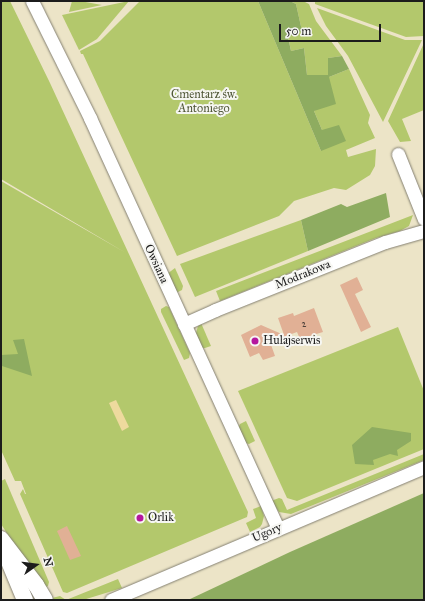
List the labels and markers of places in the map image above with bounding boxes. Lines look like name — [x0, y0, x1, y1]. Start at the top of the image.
place label: Hulajserwis — [263, 334, 320, 348]
marker: Hulajserwis — [250, 336, 260, 346]
place label: Orlik — [148, 511, 174, 525]
marker: Orlik — [135, 513, 145, 523]

